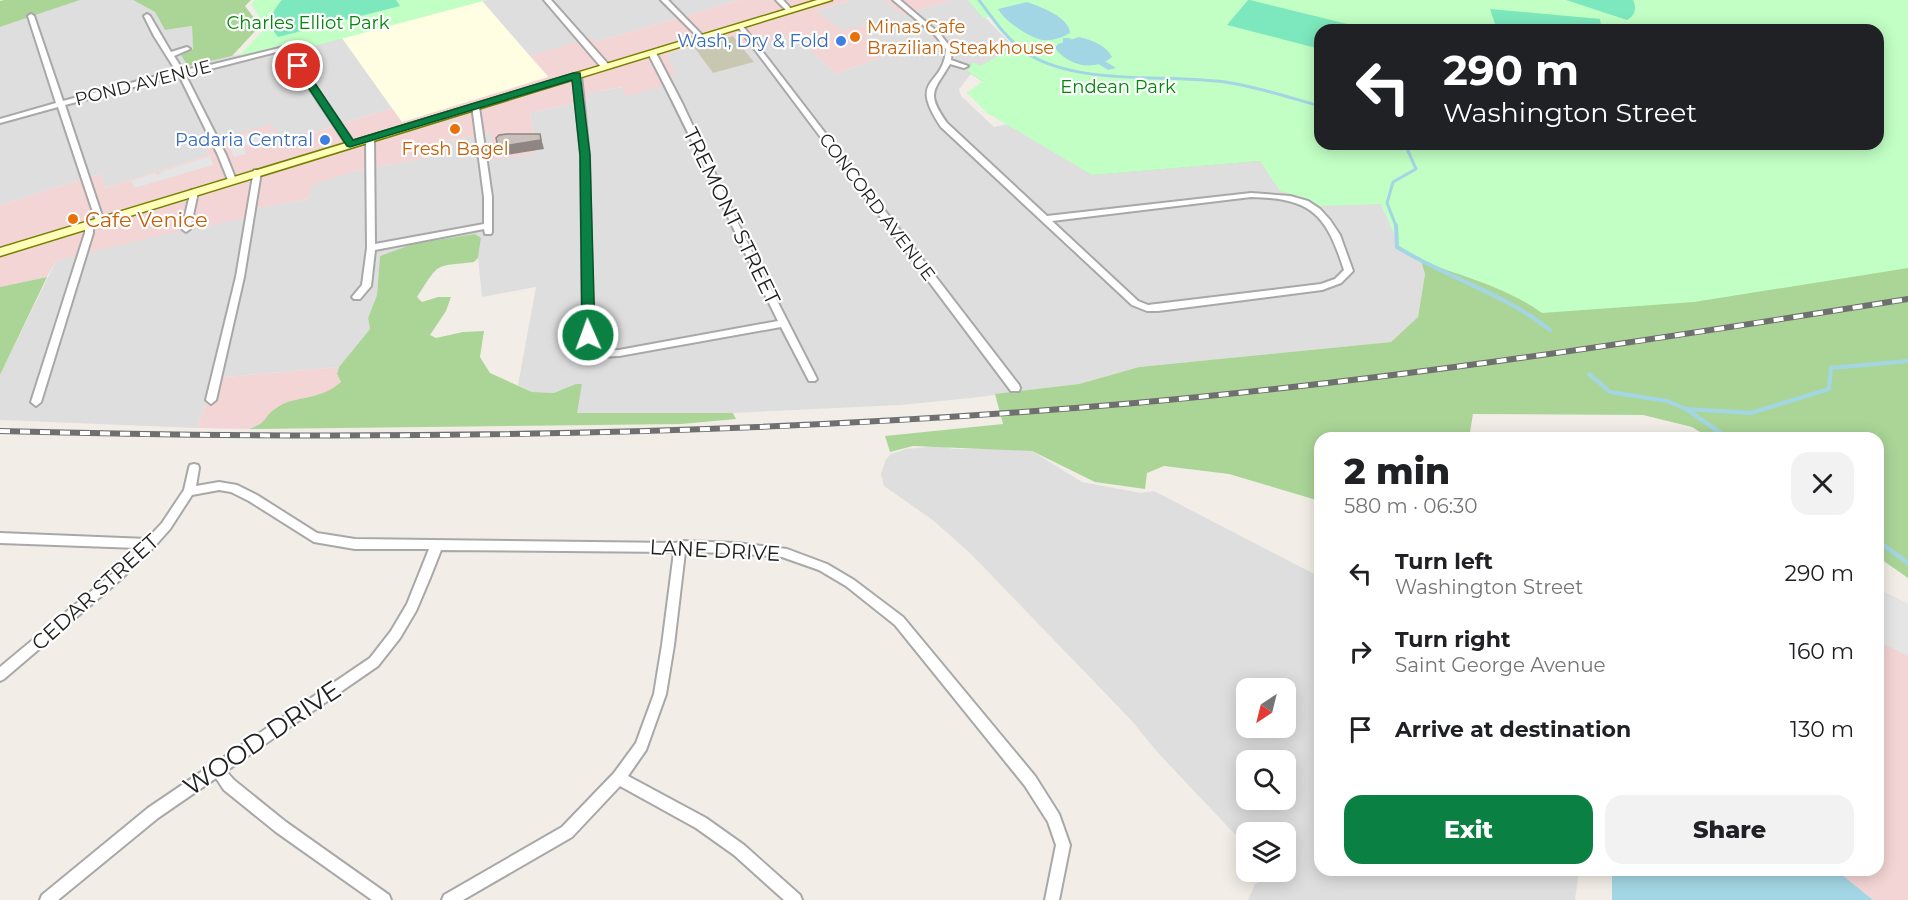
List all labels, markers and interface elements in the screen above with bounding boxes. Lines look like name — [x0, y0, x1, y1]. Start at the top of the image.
park label: Charles Elliot Park — [227, 12, 390, 34]
place label: Minas Cafe Brazilian Steakhouse — [867, 16, 1054, 59]
place label: Wash, Dry & Fold — [677, 30, 829, 52]
marker: Minas Cafe Brazilian Steakhouse — [848, 30, 862, 44]
marker: Wash, Dry & Fold — [834, 34, 848, 48]
pin — [272, 40, 323, 91]
text: 290 m — [1443, 44, 1579, 96]
icon: left — [1344, 48, 1422, 126]
icon: arrive — [281, 49, 314, 82]
street label: POND AVENUE — [73, 55, 213, 111]
park label: Endean Park — [1060, 76, 1176, 98]
text: Washington Street — [1443, 96, 1697, 129]
marker: Fresh Bagel — [448, 122, 462, 136]
street label: TREMONT STREET — [678, 123, 786, 309]
place label: Padaria Central — [175, 129, 313, 151]
street label: CONCORD AVENUE — [814, 129, 940, 285]
marker: Padaria Central — [318, 133, 332, 147]
place label: Fresh Bagel — [402, 138, 508, 160]
place label: Cafe Venice — [85, 207, 208, 232]
marker: Cafe Venice — [66, 212, 80, 226]
position arrow — [556, 303, 620, 367]
text: 2 min — [1344, 449, 1450, 493]
button: close — [1791, 452, 1854, 515]
text: 580 m · 06:30 — [1344, 494, 1477, 518]
street label: CEDAR STREET — [26, 529, 164, 655]
street label: LANE DRIVE — [649, 534, 781, 566]
text: Turn left — [1395, 548, 1493, 575]
icon: left — [1344, 557, 1377, 590]
text: 290 m — [1784, 560, 1854, 587]
text: Washington Street — [1395, 575, 1583, 599]
text: Turn right — [1395, 626, 1510, 653]
icon: right — [1344, 635, 1377, 668]
text: 160 m — [1789, 638, 1854, 665]
text: Saint George Avenue — [1395, 653, 1606, 677]
street label: WOOD DRIVE — [177, 674, 347, 802]
north arrow — [1236, 678, 1296, 738]
map controls — [1236, 678, 1296, 882]
icon: arrive — [1344, 713, 1377, 746]
text: Arrive at destination — [1395, 716, 1631, 743]
text: 130 m — [1790, 716, 1854, 743]
button: search — [1236, 750, 1296, 810]
button: Exit — [1344, 795, 1593, 864]
button: Share — [1605, 795, 1854, 864]
button: layers — [1236, 822, 1296, 882]

